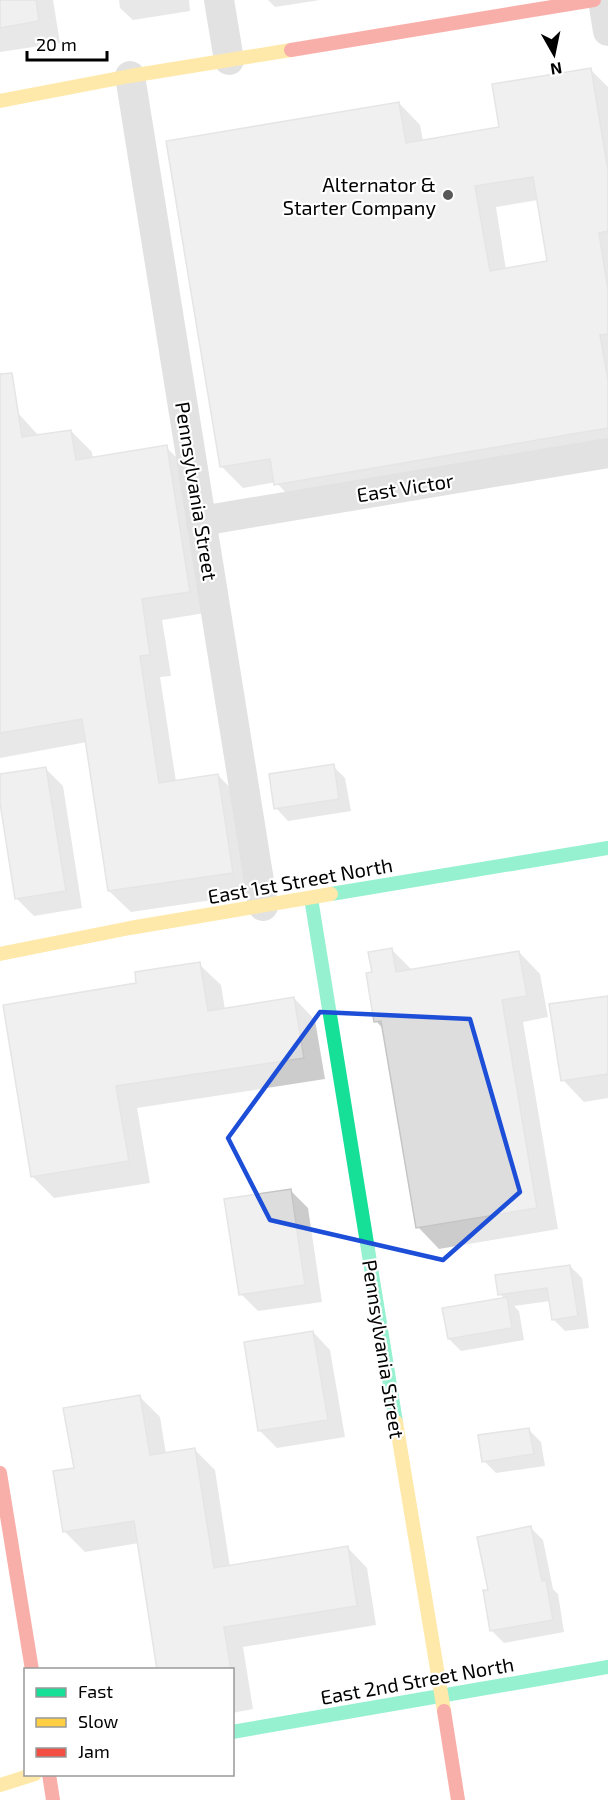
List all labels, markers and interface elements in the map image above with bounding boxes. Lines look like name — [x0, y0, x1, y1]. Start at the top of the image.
scale bar — [27, 24, 106, 62]
north arrow — [524, 24, 584, 84]
text: 20 m — [36, 33, 77, 55]
text: N — [549, 59, 564, 80]
place label: Alternator & Starter Company — [283, 172, 436, 219]
marker: Alternator & Starter Company — [441, 188, 455, 202]
street label: Pennsylvania Street — [171, 400, 223, 583]
street label: East Victor — [355, 467, 455, 507]
street label: East 1st Street North — [206, 852, 394, 908]
street label: Pennsylvania Street — [358, 1258, 410, 1441]
street label: East 2nd Street North — [318, 1651, 516, 1709]
legend — [24, 1668, 234, 1776]
text: Fast — [78, 1680, 113, 1702]
text: Slow — [78, 1710, 119, 1732]
text: Jam — [78, 1740, 110, 1762]

